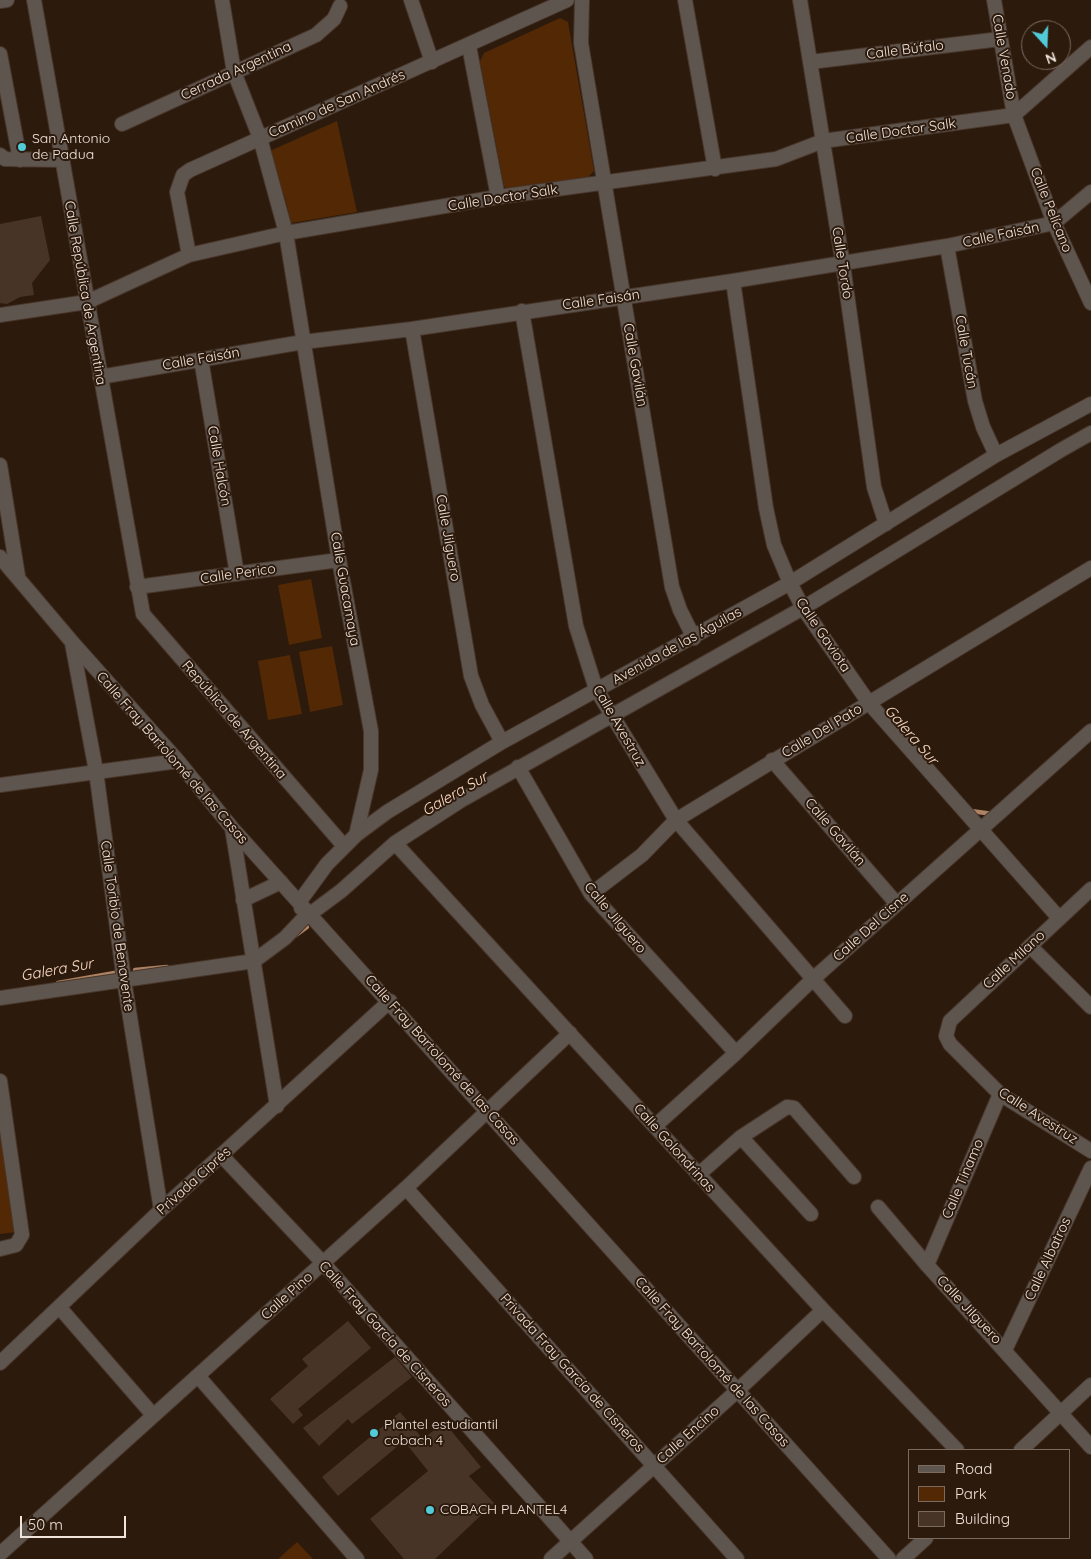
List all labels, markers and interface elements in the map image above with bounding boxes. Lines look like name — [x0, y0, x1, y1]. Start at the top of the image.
street label: Calle Venado — [988, 13, 1020, 101]
north arrow — [1021, 20, 1071, 70]
street label: Calle Búfalo — [865, 37, 945, 63]
street label: Cerrada Argentina — [178, 38, 294, 104]
text: N — [1043, 48, 1059, 68]
street label: Camino de San Andrés — [266, 66, 408, 142]
street label: Calle Doctor Salk — [845, 115, 957, 147]
place label: San Antonio de Padua — [32, 131, 110, 164]
marker: San Antonio de Padua — [16, 141, 28, 153]
street label: Calle Pelícano — [1026, 165, 1076, 255]
street label: Calle Doctor Salk — [447, 181, 559, 215]
street label: Calle República de Argentina — [61, 200, 109, 386]
street label: Calle Faisán — [961, 219, 1041, 251]
street label: Calle Tordo — [828, 226, 856, 300]
street label: Calle Faisán — [561, 286, 641, 314]
street label: Calle Tucán — [951, 314, 981, 390]
street label: Calle Gavilán — [619, 322, 651, 408]
street label: Calle Faisán — [161, 344, 241, 374]
street label: Calle Halcón — [204, 425, 234, 507]
street label: Calle Jilguero — [432, 493, 464, 583]
street label: Calle Guacamaya — [327, 531, 363, 647]
street label: Calle Perico — [199, 560, 277, 588]
street label: Calle Gaviota — [792, 595, 854, 675]
street label: Avenida de las Águilas — [610, 604, 744, 688]
street label: República de Argentina — [178, 657, 290, 783]
street label: Calle Fray Bartolomé de las Casas — [93, 668, 251, 848]
street label: Calle Avestruz — [589, 682, 649, 770]
street label: Calle Del Pato — [779, 700, 865, 762]
water label: Galera Sur — [880, 702, 942, 768]
water label: Galera Sur — [419, 768, 491, 820]
street label: Calle Gavilán — [801, 795, 869, 869]
street label: Calle Toribio de Benavente — [97, 839, 137, 1013]
street label: Calle Jilguero — [580, 879, 650, 957]
street label: Calle Del Cisne — [830, 889, 912, 965]
street label: Calle Milano — [980, 927, 1048, 993]
water label: Galera Sur — [19, 955, 95, 985]
street label: Calle Fray Bartolomé de las Casas — [361, 972, 523, 1148]
street label: Calle Avestruz — [995, 1084, 1081, 1148]
street label: Calle Golondrinas — [630, 1100, 718, 1196]
street label: Calle Tinamo — [939, 1137, 987, 1221]
street label: Privada Ciprés — [154, 1143, 234, 1219]
street label: Calle Albatros — [1021, 1215, 1075, 1303]
street label: Calle Fray García de Cisneros — [315, 1258, 455, 1410]
street label: Calle Pino — [258, 1268, 316, 1324]
street label: Calle Jilguero — [933, 1272, 1005, 1348]
street label: Calle Fray Bartolomé de las Casas — [631, 1274, 793, 1450]
street label: Privada Fray García de Cisneros — [496, 1290, 648, 1456]
street label: Calle Encino — [653, 1402, 723, 1468]
place label: Plantel estudiantil cobach 4 — [384, 1417, 498, 1450]
marker: Plantel estudiantil cobach 4 — [368, 1427, 380, 1439]
legend — [908, 1449, 1071, 1539]
text: Road — [955, 1459, 992, 1478]
text: Park — [955, 1484, 987, 1503]
place label: COBACH PLANTEL4 — [440, 1502, 567, 1518]
marker: COBACH PLANTEL4 — [424, 1504, 436, 1516]
scale bar — [22, 1506, 129, 1538]
text: Building — [955, 1509, 1010, 1528]
text: 50 m — [28, 1515, 63, 1534]

